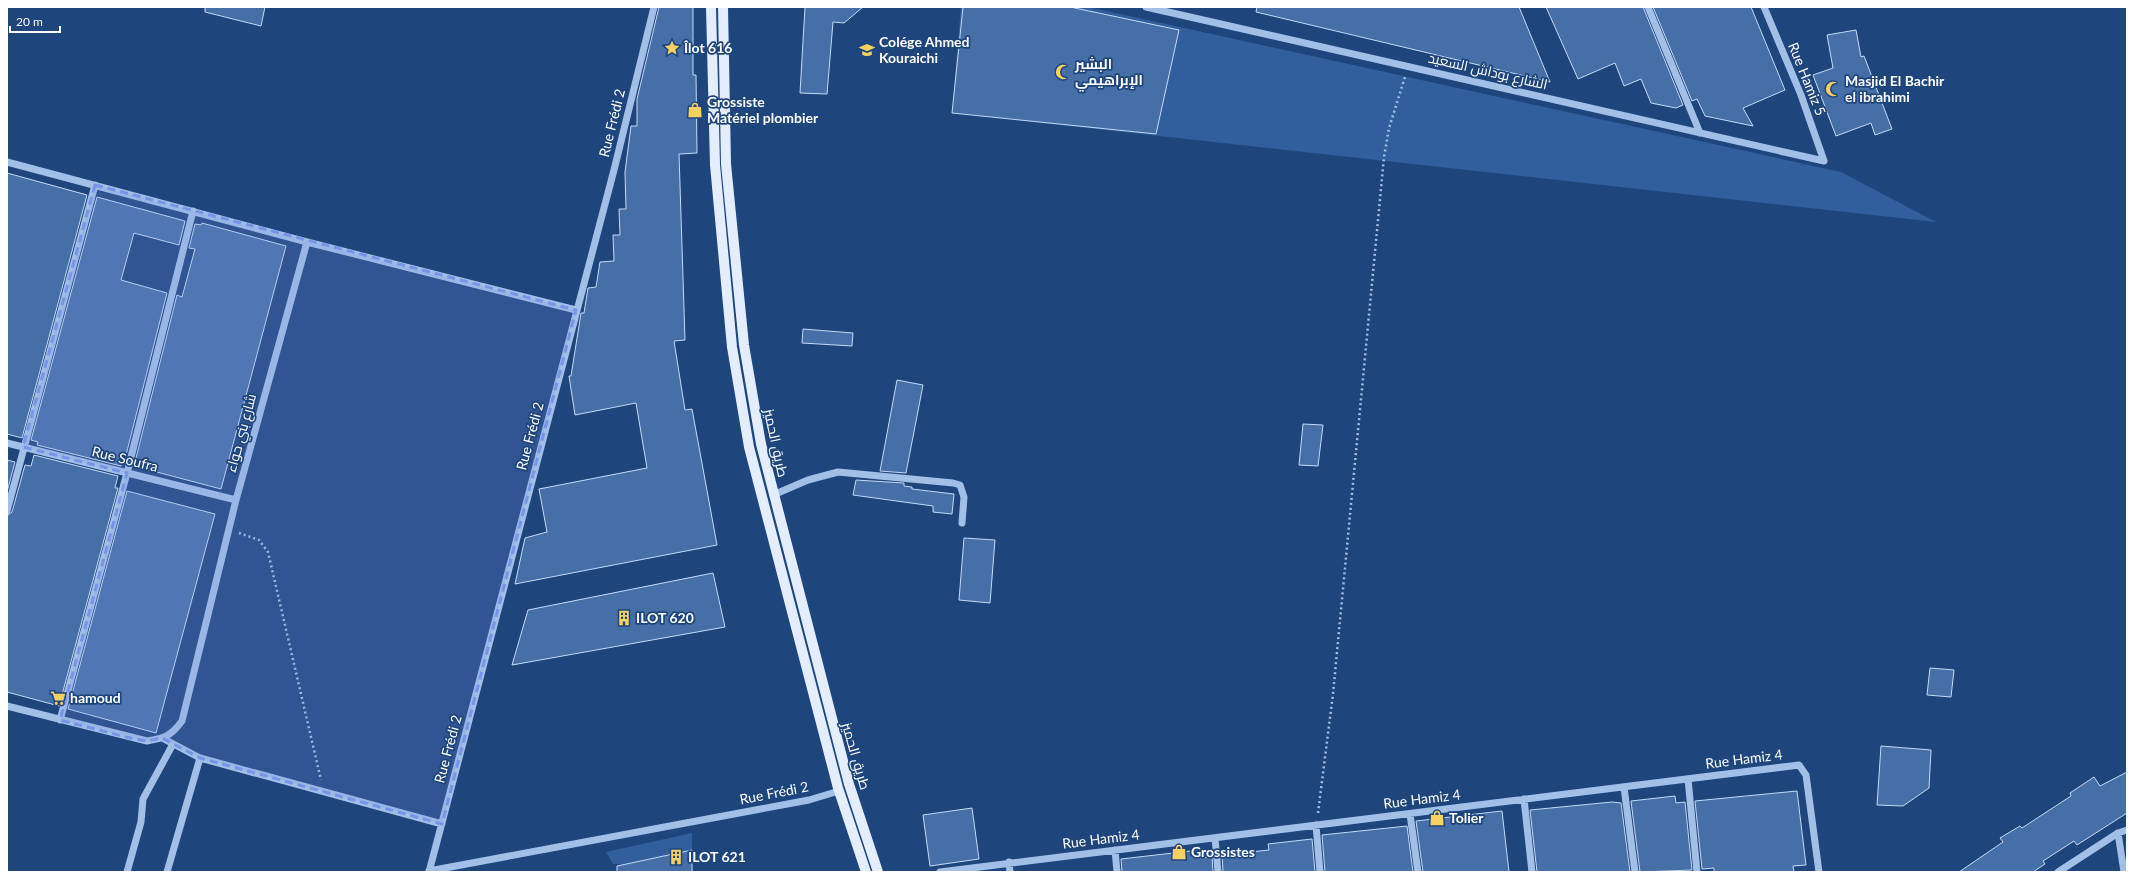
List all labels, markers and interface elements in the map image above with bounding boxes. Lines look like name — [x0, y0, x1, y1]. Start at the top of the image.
scale bar — [10, 8, 60, 34]
text: 20 m — [16, 14, 43, 29]
place label: Colége Ahmed Kouraichi — [879, 33, 970, 66]
place icon: Îlot 616 — [663, 39, 681, 57]
place label: Îlot 616 — [683, 39, 732, 56]
street label: Rue Hamiz 5 — [1785, 40, 1830, 118]
school or university icon: Colége Ahmed Kouraichi — [858, 41, 876, 59]
street label: الشارع بوداش السعيد — [1427, 49, 1549, 93]
place label: البشير الإبراهيمي — [1074, 55, 1143, 92]
mosque icon: البشير الإبراهيمي — [1054, 63, 1072, 81]
place label: Masjid El Bachir el ibrahimi — [1845, 72, 1945, 105]
mosque icon: Masjid El Bachir el ibrahimi — [1824, 80, 1842, 98]
street label: Rue Frédi 2 — [595, 87, 628, 159]
place label: Grossiste Matériel plombier — [707, 93, 819, 126]
shop icon: Grossiste Matériel plombier — [686, 101, 704, 119]
street label: شارع بني حواء — [222, 392, 263, 475]
street label: Rue Frédi 2 — [512, 400, 547, 472]
street label: طريق الحميز — [760, 406, 792, 479]
street label: Rue Soufra — [90, 442, 160, 475]
building icon: ILOT 620 — [615, 609, 633, 627]
place label: ILOT 620 — [636, 609, 694, 626]
supermarket icon: hamoud — [49, 689, 67, 707]
place label: hamoud — [70, 689, 121, 706]
street label: Rue Frédi 2 — [430, 713, 465, 785]
street label: طريق الحميز — [838, 719, 874, 792]
street label: Rue Hamiz 4 — [1704, 745, 1783, 772]
street label: Rue Frédi 2 — [738, 778, 810, 808]
street label: Rue Hamiz 4 — [1382, 785, 1461, 812]
shop icon: Tolier — [1428, 809, 1446, 827]
place label: Tolier — [1449, 809, 1484, 826]
street label: Rue Hamiz 4 — [1061, 825, 1140, 852]
shop icon: Grossistes — [1170, 843, 1188, 861]
place label: Grossistes — [1191, 843, 1255, 860]
building icon: ILOT 621 — [667, 848, 685, 866]
place label: ILOT 621 — [688, 848, 746, 865]

